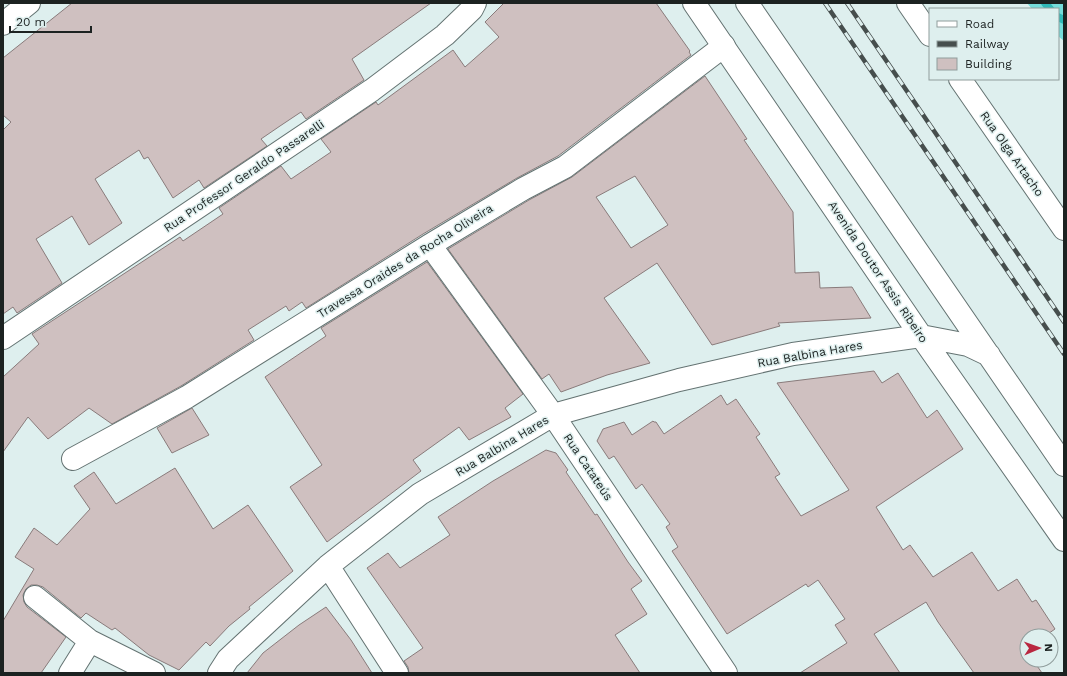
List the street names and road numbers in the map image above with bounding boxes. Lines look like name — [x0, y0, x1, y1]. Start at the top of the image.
street label: Rua Olga Artacho — [977, 109, 1047, 199]
street label: Rua Professor Geraldo Passarelli — [161, 117, 327, 235]
street label: Avenida Doutor Assis Ribeiro — [825, 198, 931, 346]
street label: Travessa Oraides da Rocha Oliveira — [315, 201, 495, 321]
street label: Rua Balbina Hares — [756, 338, 864, 370]
street label: Rua Balbina Hares — [453, 413, 551, 479]
street label: Rua Catateús — [560, 431, 616, 503]

